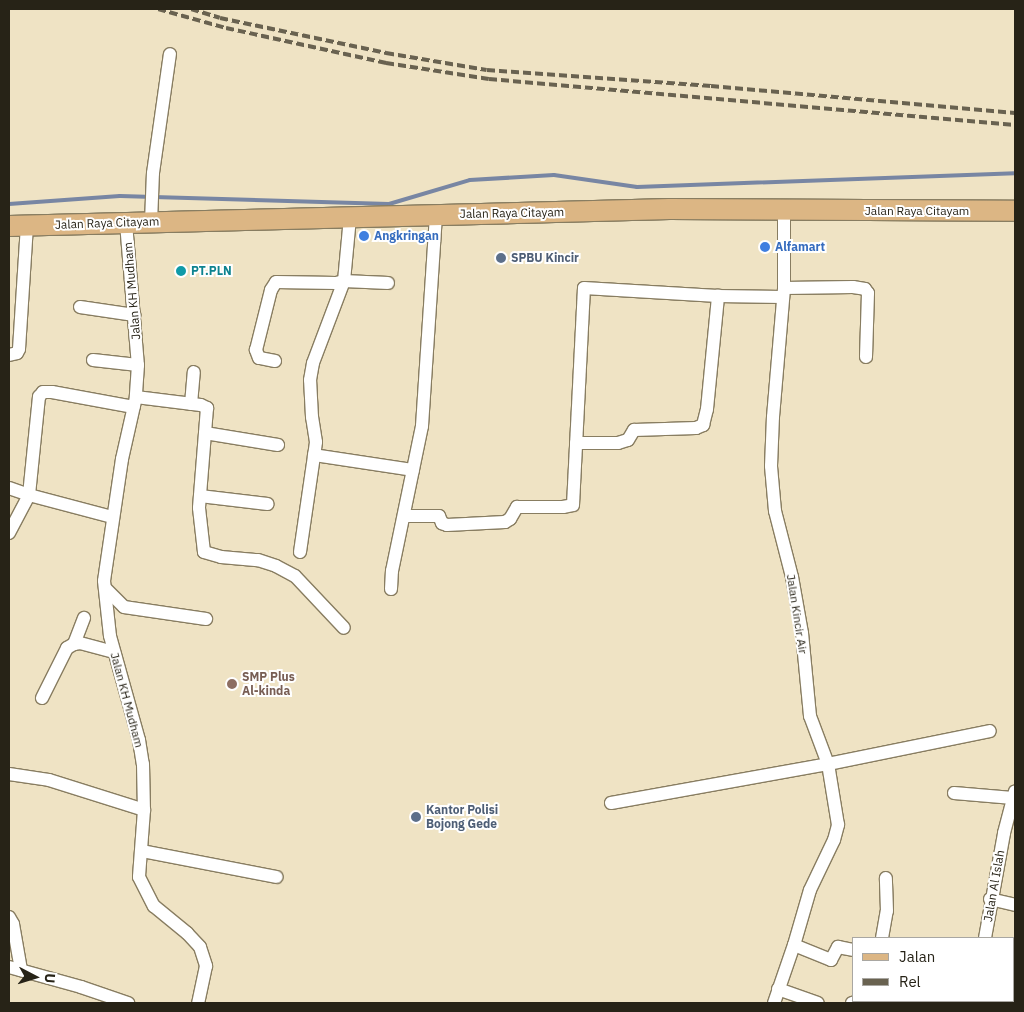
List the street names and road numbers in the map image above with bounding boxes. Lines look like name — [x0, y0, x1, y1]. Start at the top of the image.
street label: Jalan Raya Citayam — [865, 204, 969, 218]
street label: Jalan Raya Citayam — [460, 205, 564, 221]
street label: Jalan Raya Citayam — [55, 214, 159, 232]
street label: Jalan KH Mudham — [121, 242, 143, 340]
street label: Jalan Kincir Air — [784, 573, 810, 655]
street label: Jalan KH Mudham — [107, 651, 147, 749]
street label: Jalan Al Islah — [981, 849, 1007, 923]

